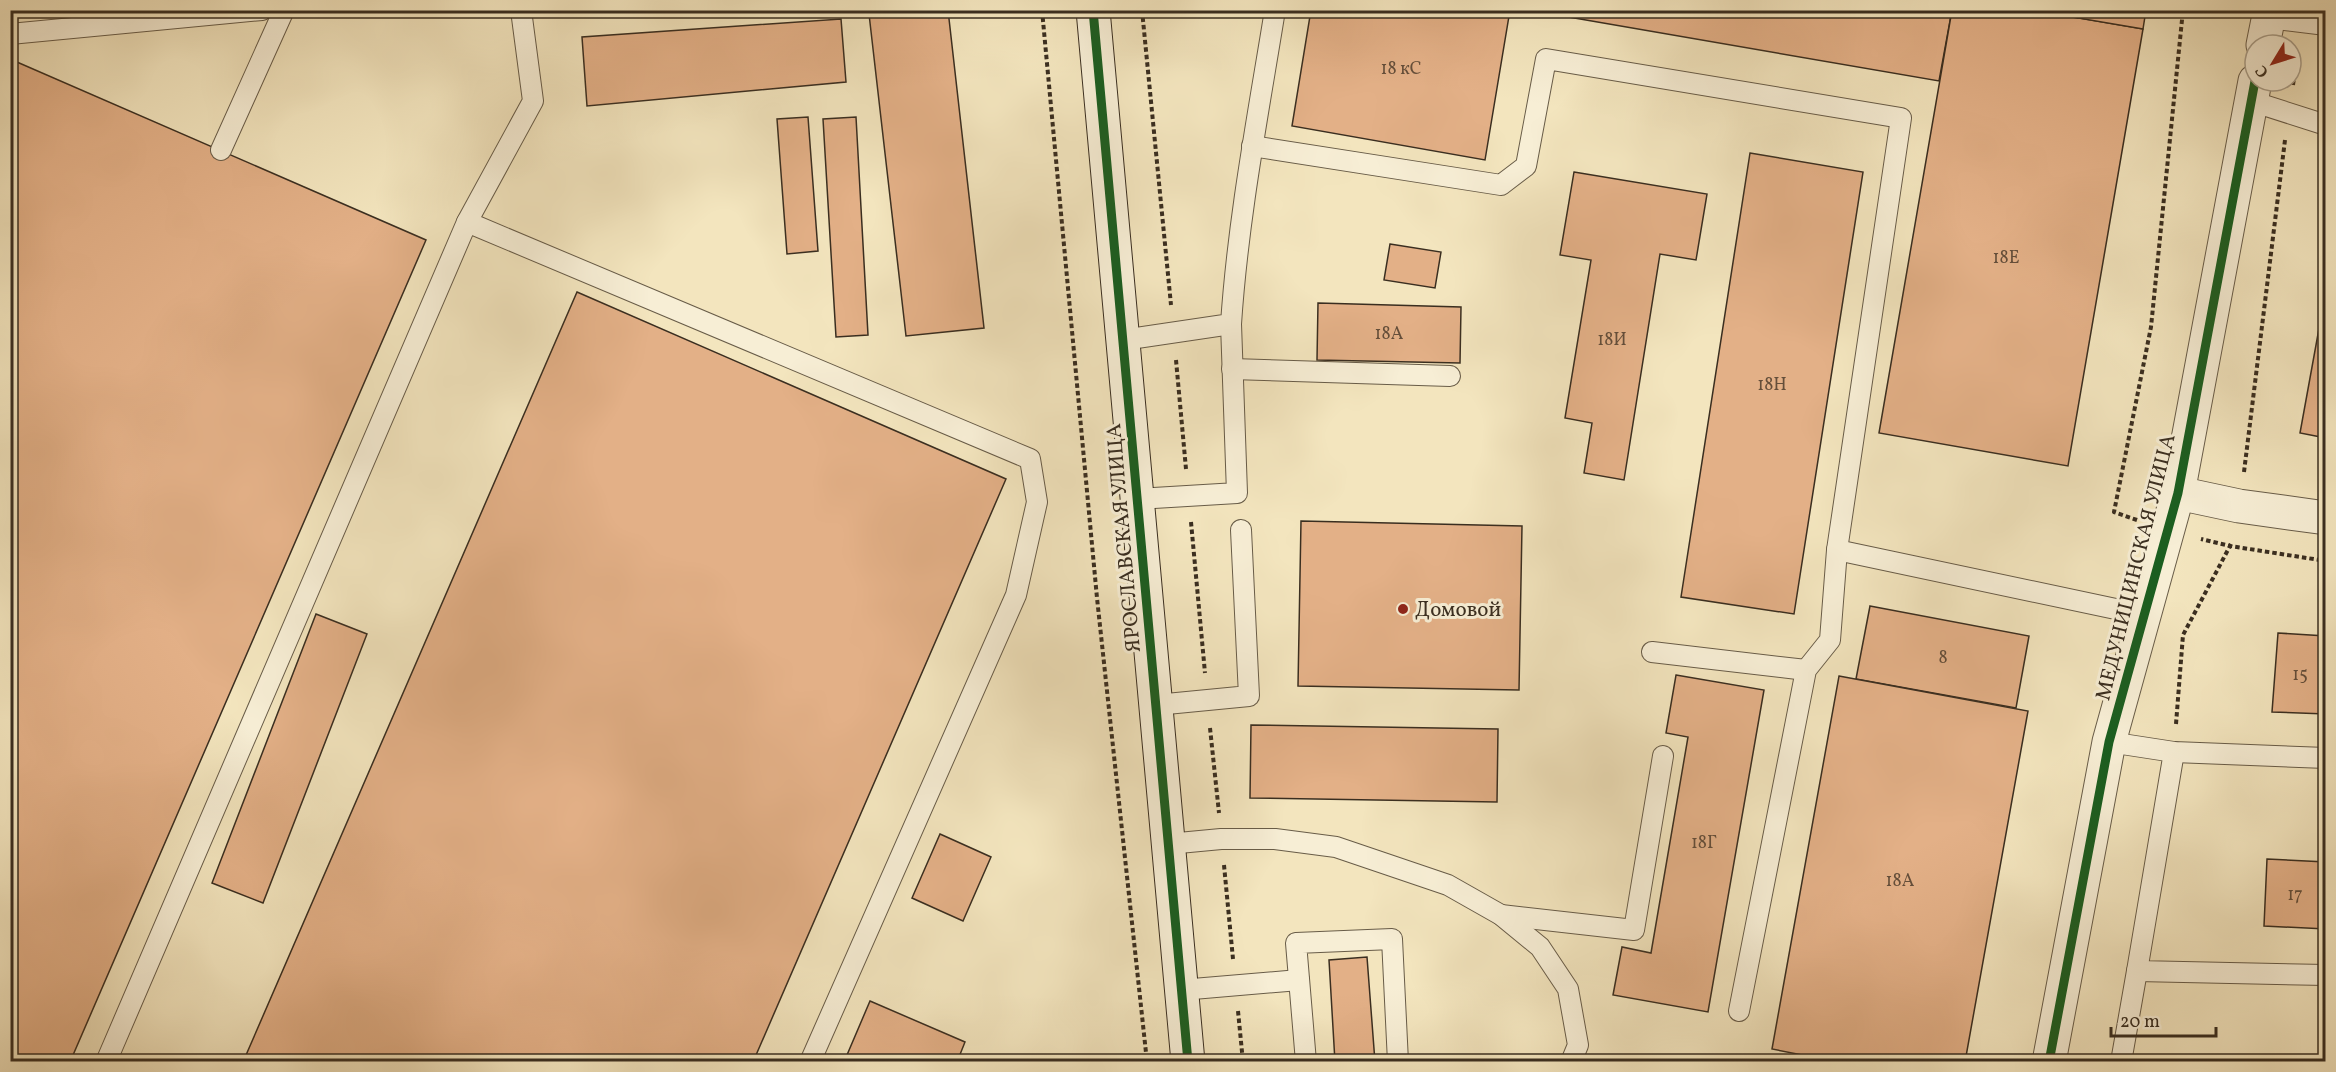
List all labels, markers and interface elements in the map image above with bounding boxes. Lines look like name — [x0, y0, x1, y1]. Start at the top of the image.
north arrow — [2243, 33, 2303, 93]
house number: 18 кС — [1380, 57, 1422, 82]
text: С — [2251, 60, 2275, 82]
house number: 18Е — [1993, 246, 2020, 271]
house number: 18А — [1375, 322, 1404, 347]
house number: 18И — [1597, 328, 1627, 353]
house number: 18Н — [1757, 373, 1787, 398]
street label: ЯРОСЛАВСКАЯ УЛИЦА — [1100, 422, 1149, 653]
street label: МЕДУНИЦИНСКАЯ УЛИЦА — [2089, 431, 2184, 704]
place label: Домовой — [1415, 596, 1501, 625]
marker: Домовой — [1396, 602, 1410, 616]
house number: 8 — [1938, 646, 1948, 671]
house number: 15 — [2292, 663, 2308, 688]
house number: 18Г — [1691, 831, 1717, 856]
house number: 18А — [1886, 869, 1915, 894]
house number: 17 — [2287, 883, 2303, 908]
scale bar — [2111, 1000, 2216, 1038]
text: 20 m — [2120, 1010, 2160, 1035]

